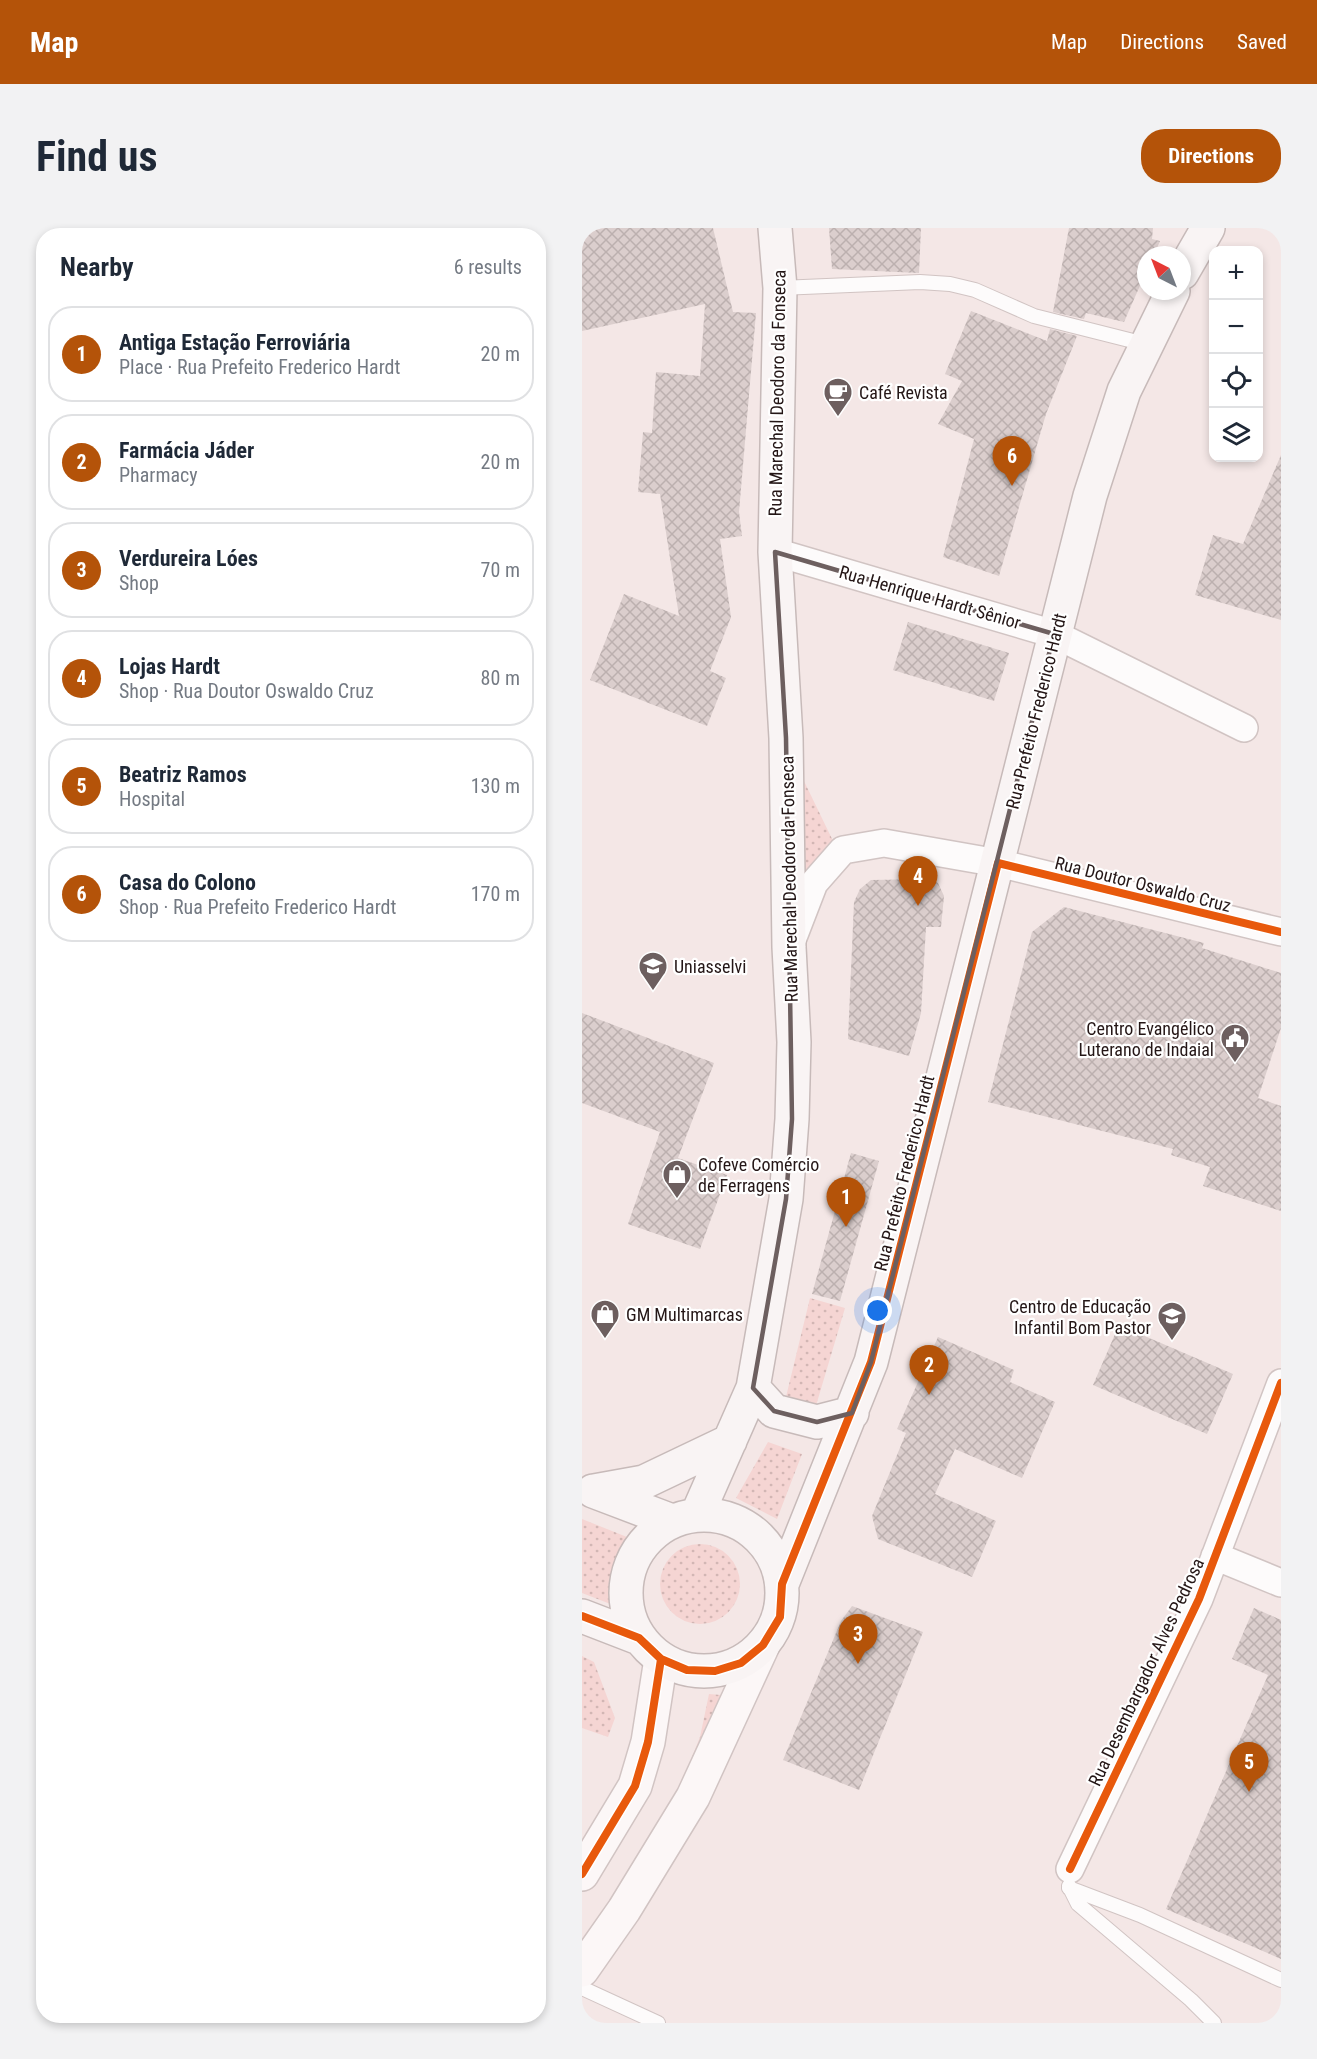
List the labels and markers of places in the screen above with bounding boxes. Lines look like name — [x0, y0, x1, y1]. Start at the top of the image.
cafe icon: Café Revista — [822, 376, 854, 418]
place label: Café Revista — [859, 382, 948, 403]
pin: 6 — [992, 436, 1032, 486]
pin: 4 — [898, 856, 938, 906]
school or university icon: Uniasselvi — [637, 950, 669, 992]
place label: Uniasselvi — [674, 956, 746, 977]
place label: Centro Evangélico Luterano de Indaial — [1079, 1018, 1214, 1060]
public building icon: Centro Evangélico Luterano de Indaial — [1219, 1022, 1251, 1064]
place label: Cofeve Comércio de Ferragens — [698, 1154, 819, 1196]
shop icon: Cofeve Comércio de Ferragens — [661, 1158, 693, 1200]
pin: 1 — [826, 1178, 866, 1227]
place label: Centro de Educação Infantil Bom Pastor — [1009, 1296, 1152, 1338]
shop icon: GM Multimarcas — [589, 1298, 621, 1340]
school or university icon: Centro de Educação Infantil Bom Pastor — [1156, 1300, 1188, 1342]
place label: GM Multimarcas — [626, 1304, 743, 1325]
pin: 2 — [910, 1346, 948, 1395]
pin: 3 — [838, 1614, 878, 1664]
pin: 5 — [1230, 1742, 1268, 1792]

